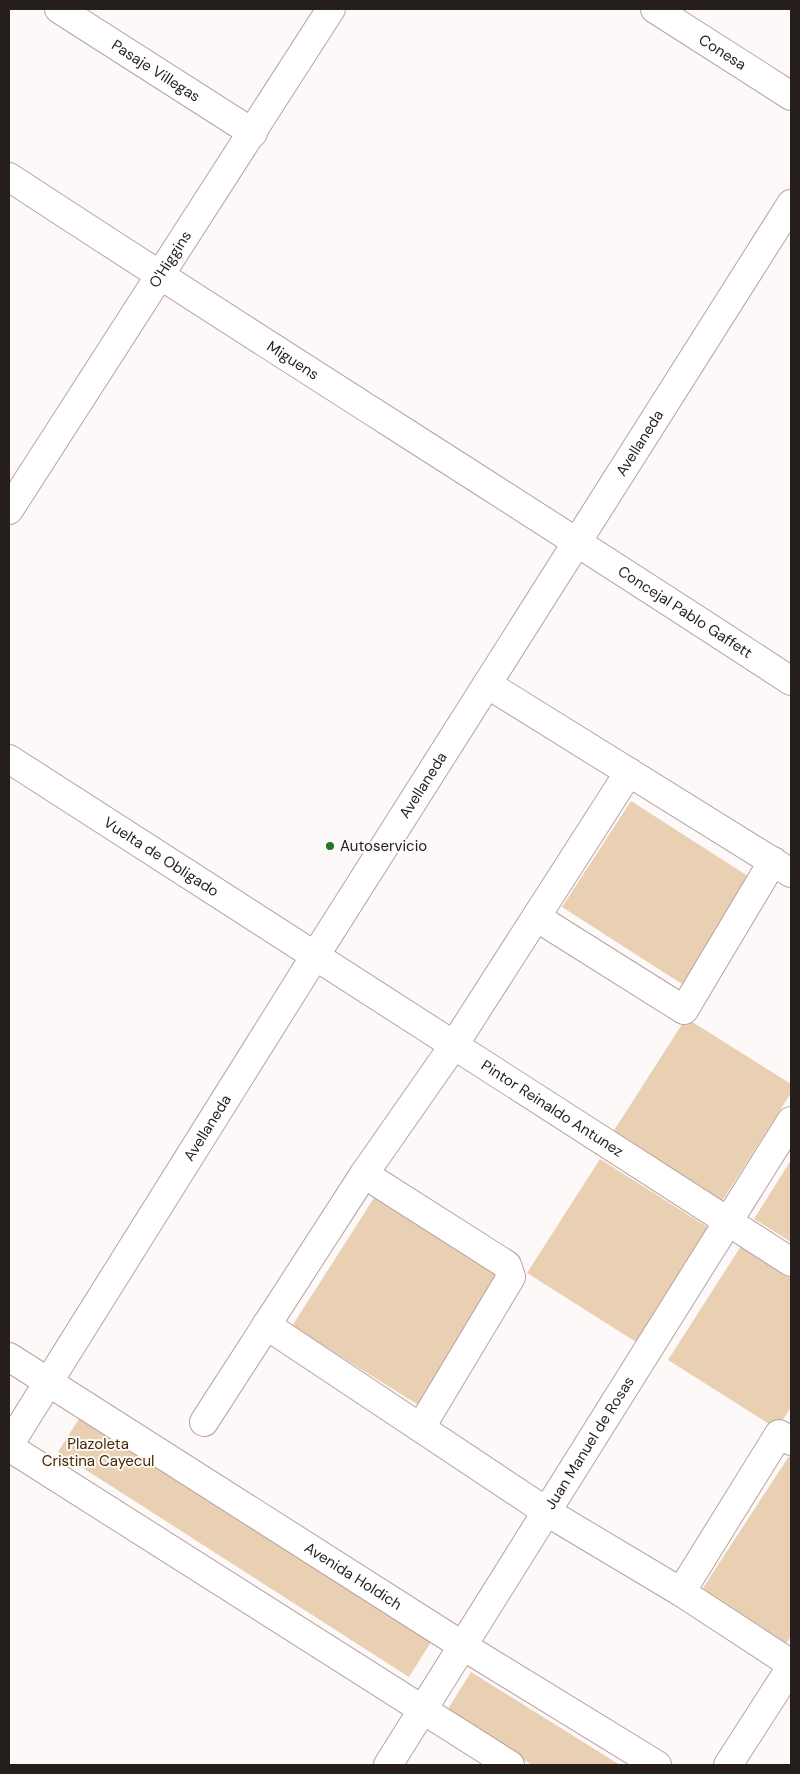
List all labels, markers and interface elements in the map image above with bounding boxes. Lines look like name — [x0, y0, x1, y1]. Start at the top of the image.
street label: Conesa — [695, 30, 750, 75]
street label: Pasaje Villegas — [108, 35, 204, 107]
street label: O'Higgins — [144, 227, 196, 292]
street label: Miguens — [263, 336, 323, 385]
street label: Avellaneda — [611, 406, 668, 480]
street label: Concejal Pablo Gaffett — [614, 561, 756, 663]
street label: Avellaneda — [395, 748, 452, 822]
street label: Vuelta de Obligado — [100, 812, 223, 901]
place label: Autoservicio — [340, 836, 427, 856]
marker: Autoservicio — [324, 840, 336, 852]
street label: Pintor Reinaldo Antunez — [477, 1055, 627, 1162]
street label: Avellaneda — [179, 1091, 236, 1165]
street label: Juan Manuel de Rosas — [540, 1373, 639, 1513]
park label: Plazoleta Cristina Cayecul — [42, 1434, 154, 1471]
street label: Avenida Holdich — [301, 1538, 406, 1615]

